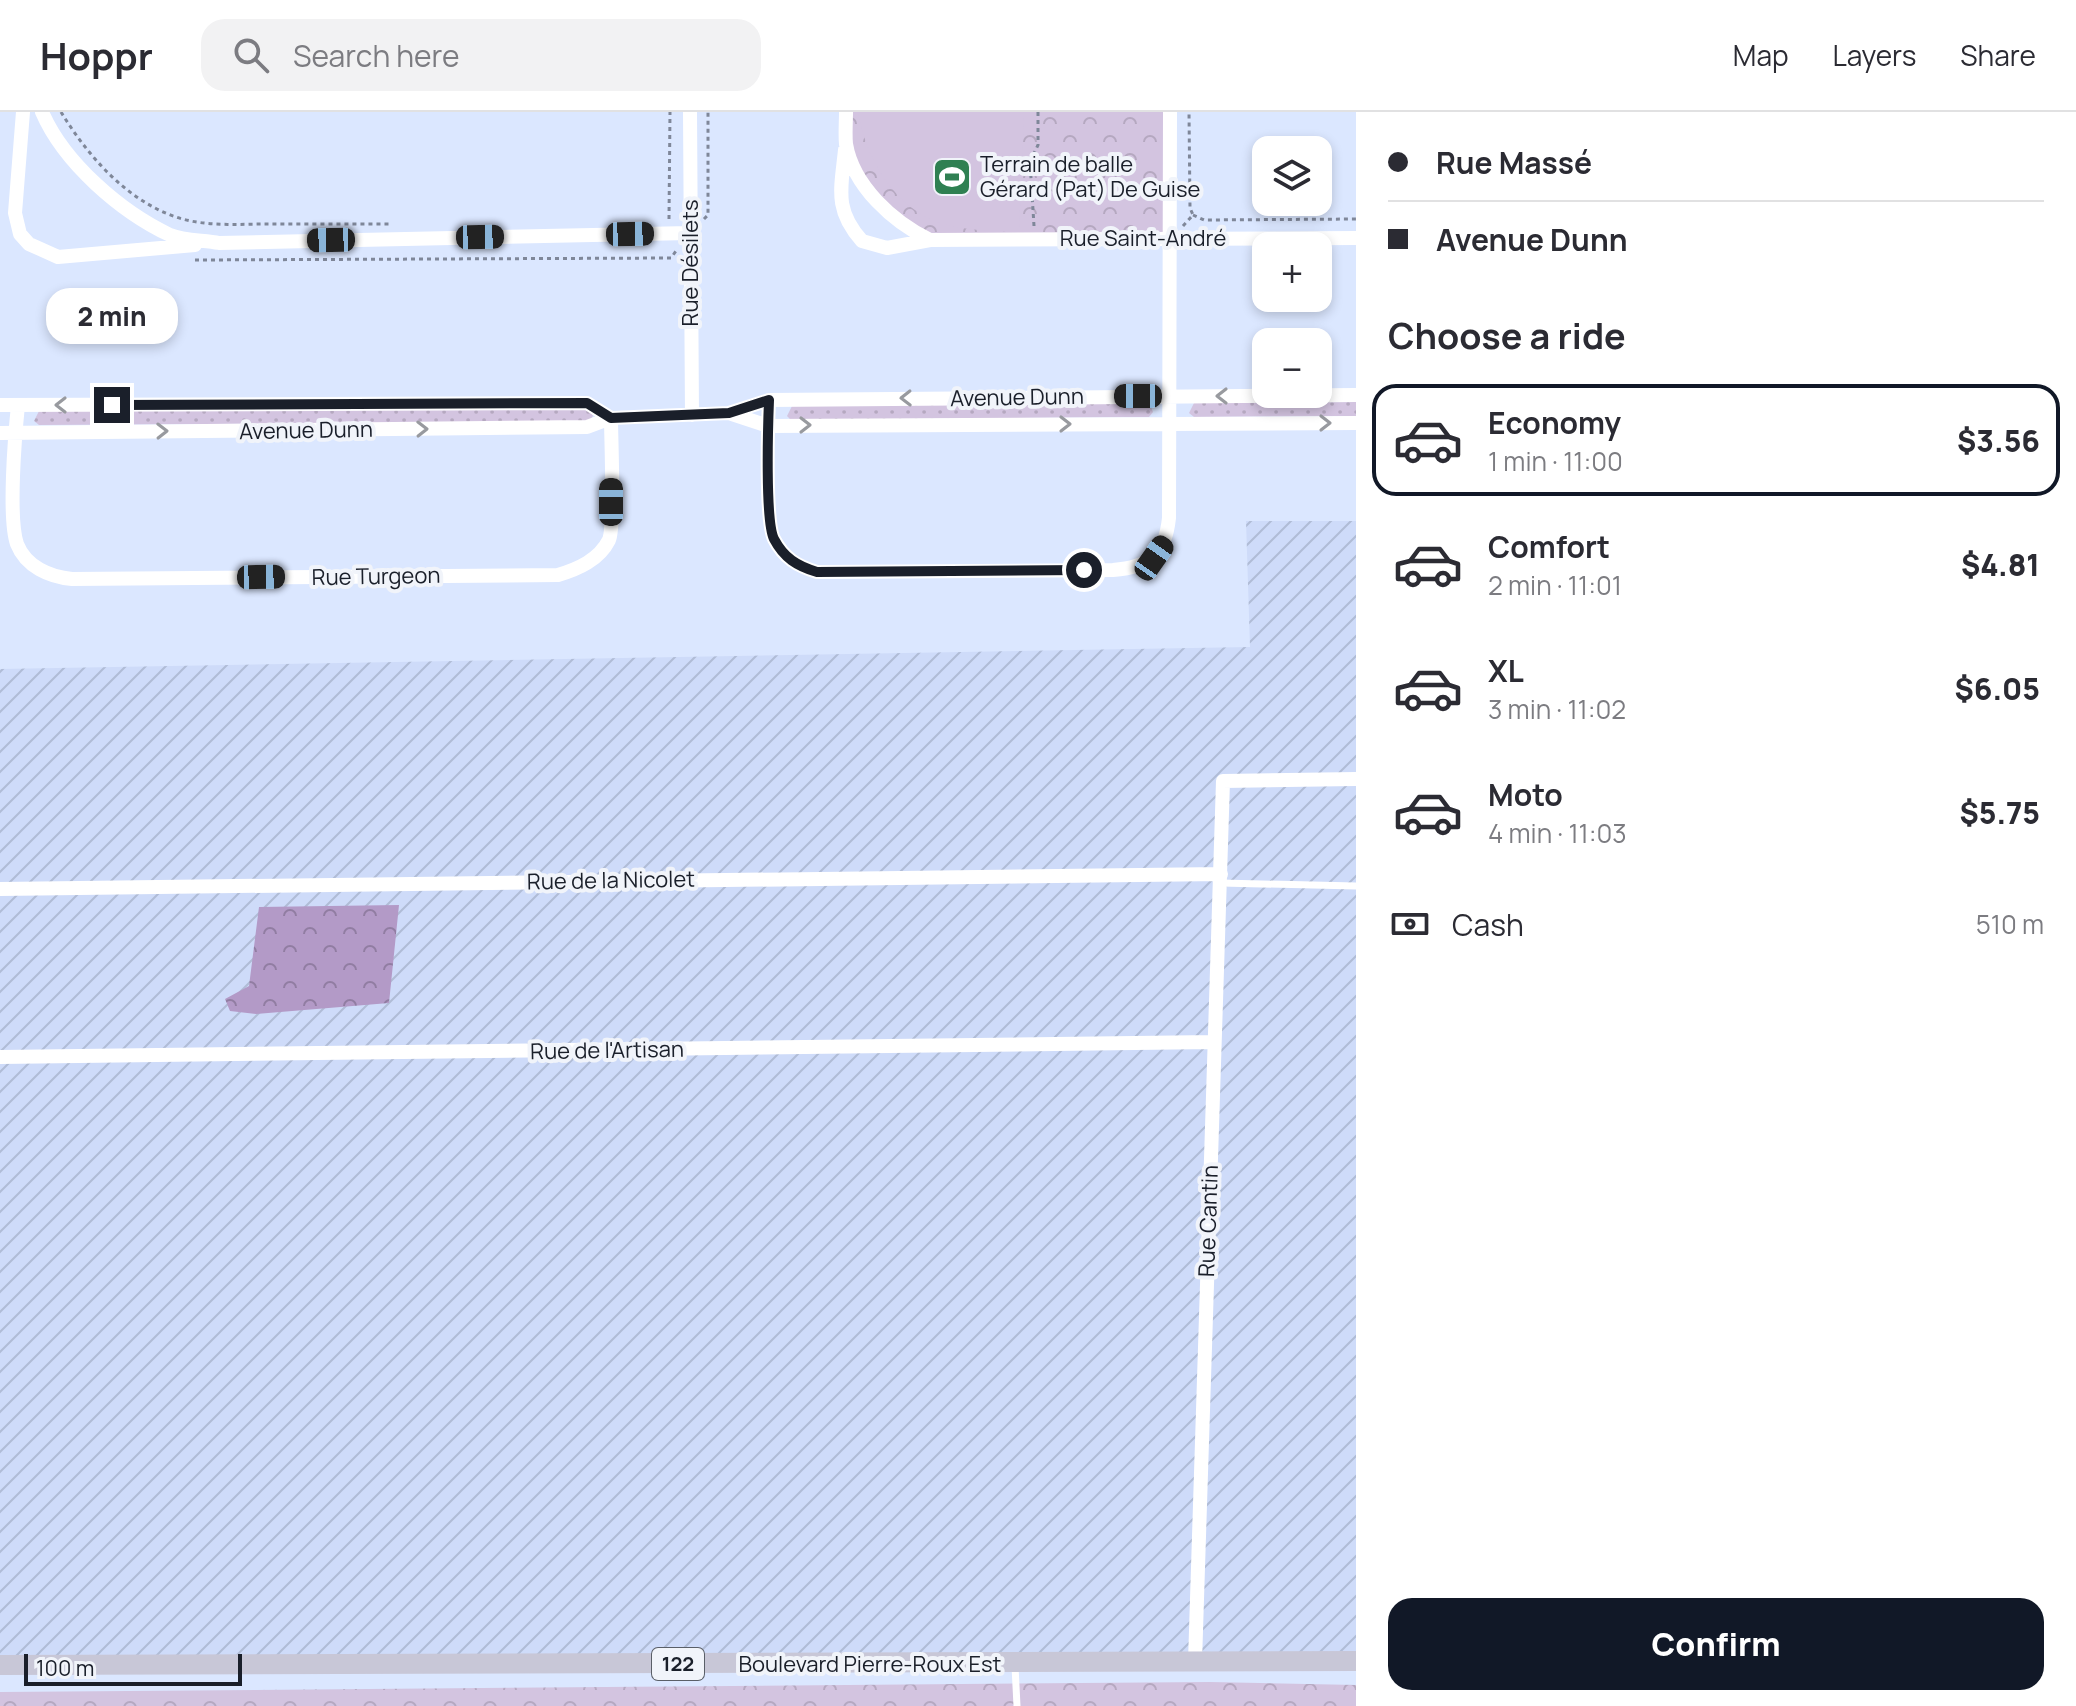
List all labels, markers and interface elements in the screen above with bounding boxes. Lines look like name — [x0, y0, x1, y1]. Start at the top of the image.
search box — [201, 19, 761, 91]
text: Hoppr — [40, 29, 153, 81]
icon: search — [229, 33, 273, 77]
text: Search here — [293, 35, 460, 76]
text: Map — [1733, 36, 1789, 74]
text: Layers — [1833, 36, 1916, 74]
text: Share — [1960, 36, 2036, 74]
map controls — [1252, 136, 1332, 408]
button: layers — [1252, 136, 1332, 216]
text: Rue Massé — [1436, 142, 1592, 183]
place label: Terrain de balle Gérard (Pat) De Guise — [980, 149, 1200, 204]
sports icon: Terrain de balle Gérard (Pat) De Guise — [931, 156, 973, 198]
street label: Rue Désilets — [675, 200, 705, 326]
text: Avenue Dunn — [1436, 219, 1627, 260]
car — [606, 222, 654, 246]
street label: Rue Saint-André — [1060, 223, 1226, 253]
car — [456, 225, 504, 249]
car — [307, 228, 355, 252]
button: + — [1252, 232, 1332, 312]
callout: 2 min — [46, 289, 178, 345]
text: 2 min — [78, 298, 146, 334]
text: Choose a ride — [1388, 311, 1626, 360]
button: − — [1252, 328, 1332, 408]
street label: Avenue Dunn — [950, 381, 1084, 413]
car — [1114, 384, 1162, 408]
route end — [94, 387, 130, 423]
one-way arrow — [1215, 387, 1228, 405]
one-way arrow — [899, 390, 912, 407]
one-way arrow — [54, 396, 67, 414]
text: Economy — [1488, 402, 1621, 443]
icon: car — [1392, 404, 1464, 476]
street label: Avenue Dunn — [239, 414, 373, 446]
one-way arrow — [1319, 414, 1332, 432]
one-way arrow — [1059, 415, 1072, 433]
one-way arrow — [799, 416, 812, 434]
one-way arrow — [416, 420, 429, 438]
text: $3.56 — [1957, 420, 2040, 461]
one-way arrow — [156, 422, 169, 440]
text: 1 min · 11:00 — [1488, 443, 1623, 479]
car — [599, 478, 623, 526]
text: Comfort — [1488, 526, 1610, 567]
icon: car — [1392, 528, 1464, 600]
car — [1130, 531, 1178, 585]
text: $4.81 — [1961, 544, 2040, 585]
route start — [1066, 552, 1102, 588]
street label: Rue Turgeon — [311, 560, 441, 592]
car — [237, 565, 285, 589]
text: 2 min · 11:01 — [1488, 567, 1622, 603]
text: XL — [1488, 650, 1524, 691]
icon: car — [1392, 652, 1464, 724]
text: $6.05 — [1955, 668, 2040, 709]
text: 3 min · 11:02 — [1488, 691, 1626, 727]
text: Moto — [1488, 774, 1563, 815]
icon: car — [1392, 776, 1464, 848]
text: $5.75 — [1960, 792, 2040, 833]
text: 4 min · 11:03 — [1488, 815, 1627, 851]
street label: Rue de la Nicolet — [527, 864, 695, 896]
icon: cash — [1388, 902, 1432, 946]
text: Cash — [1452, 904, 1524, 945]
text: 510 m — [1976, 906, 2044, 942]
street label: Rue de l'Artisan — [530, 1034, 684, 1066]
street label: Rue Cantin — [1191, 1164, 1225, 1278]
button: Confirm — [1388, 1598, 2044, 1690]
road number: 122 — [652, 1648, 704, 1680]
street label: Boulevard Pierre-Roux Est — [739, 1649, 1002, 1679]
scale bar — [24, 1650, 242, 1686]
text: 100 m — [36, 1653, 94, 1683]

